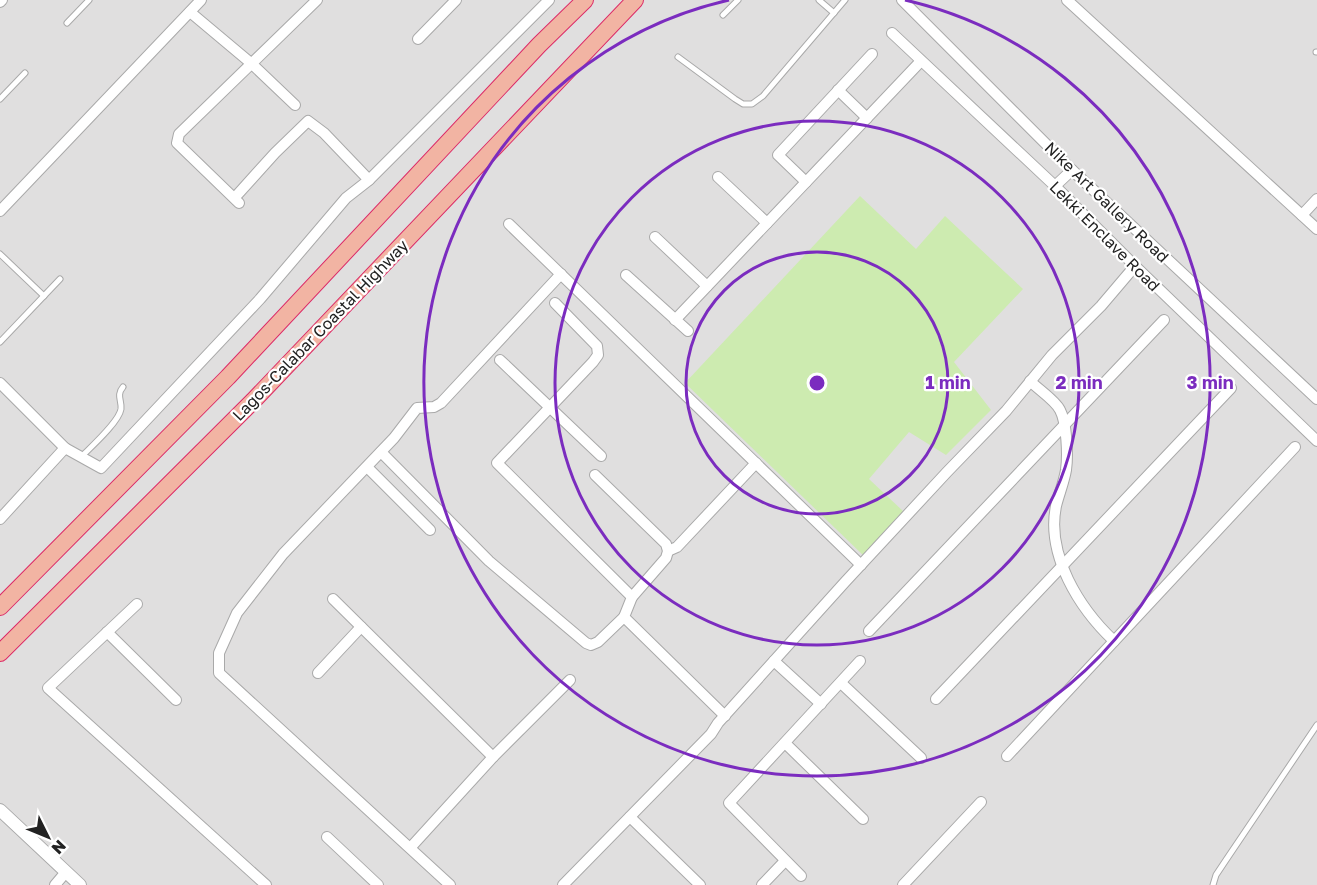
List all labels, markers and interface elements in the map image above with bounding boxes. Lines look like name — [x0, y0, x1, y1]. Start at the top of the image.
street label: Nike Art Gallery Road — [1041, 138, 1173, 266]
street label: Lekki Enclave Road — [1046, 177, 1164, 295]
street label: Lagos-Calabar Coastal Highway — [228, 235, 412, 425]
text: 1 min — [925, 371, 971, 393]
text: 2 min — [1055, 371, 1103, 393]
text: 3 min — [1186, 371, 1234, 393]
centre of rings — [807, 373, 827, 393]
north arrow — [18, 807, 78, 867]
text: N — [48, 836, 70, 859]

